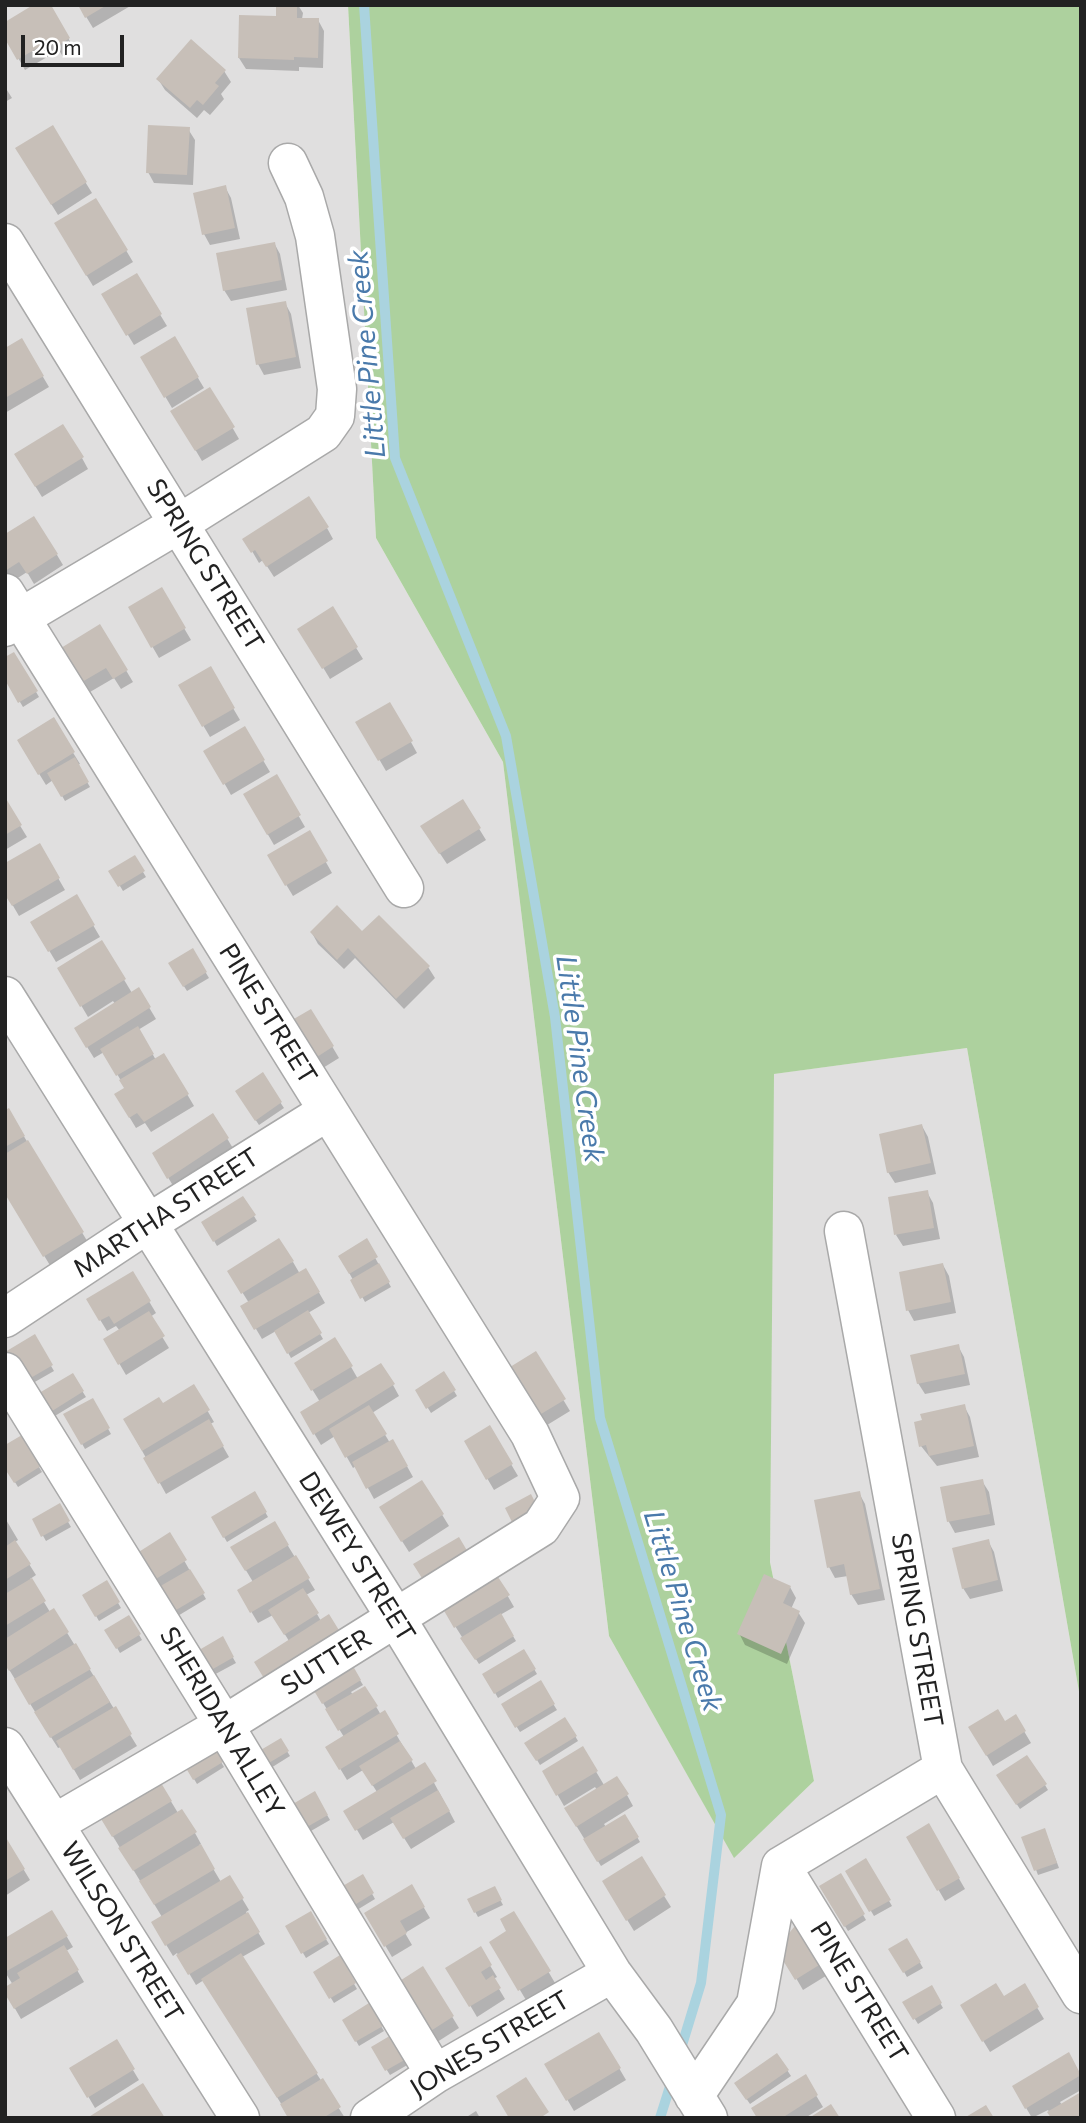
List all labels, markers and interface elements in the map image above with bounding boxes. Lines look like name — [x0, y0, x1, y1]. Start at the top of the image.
scale bar — [24, 21, 128, 65]
text: 20 m — [34, 34, 82, 59]
water label: Little Pine Creek — [341, 248, 393, 460]
street label: SPRING STREET — [140, 473, 270, 657]
street label: PINE STREET — [212, 938, 324, 1090]
water label: Little Pine Creek — [549, 953, 611, 1165]
street label: MARTHA STREET — [67, 1141, 265, 1285]
street label: DEWEY STREET — [292, 1466, 422, 1648]
water label: Little Pine Creek — [636, 1506, 730, 1716]
street label: SPRING STREET — [885, 1531, 949, 1729]
street label: SHERIDAN ALLEY — [153, 1621, 291, 1823]
street label: SUTTER — [275, 1622, 377, 1702]
street label: WILSON STREET — [54, 1836, 190, 2028]
street label: PINE STREET — [803, 1916, 915, 2068]
street label: JONES STREET — [405, 1984, 575, 2104]

